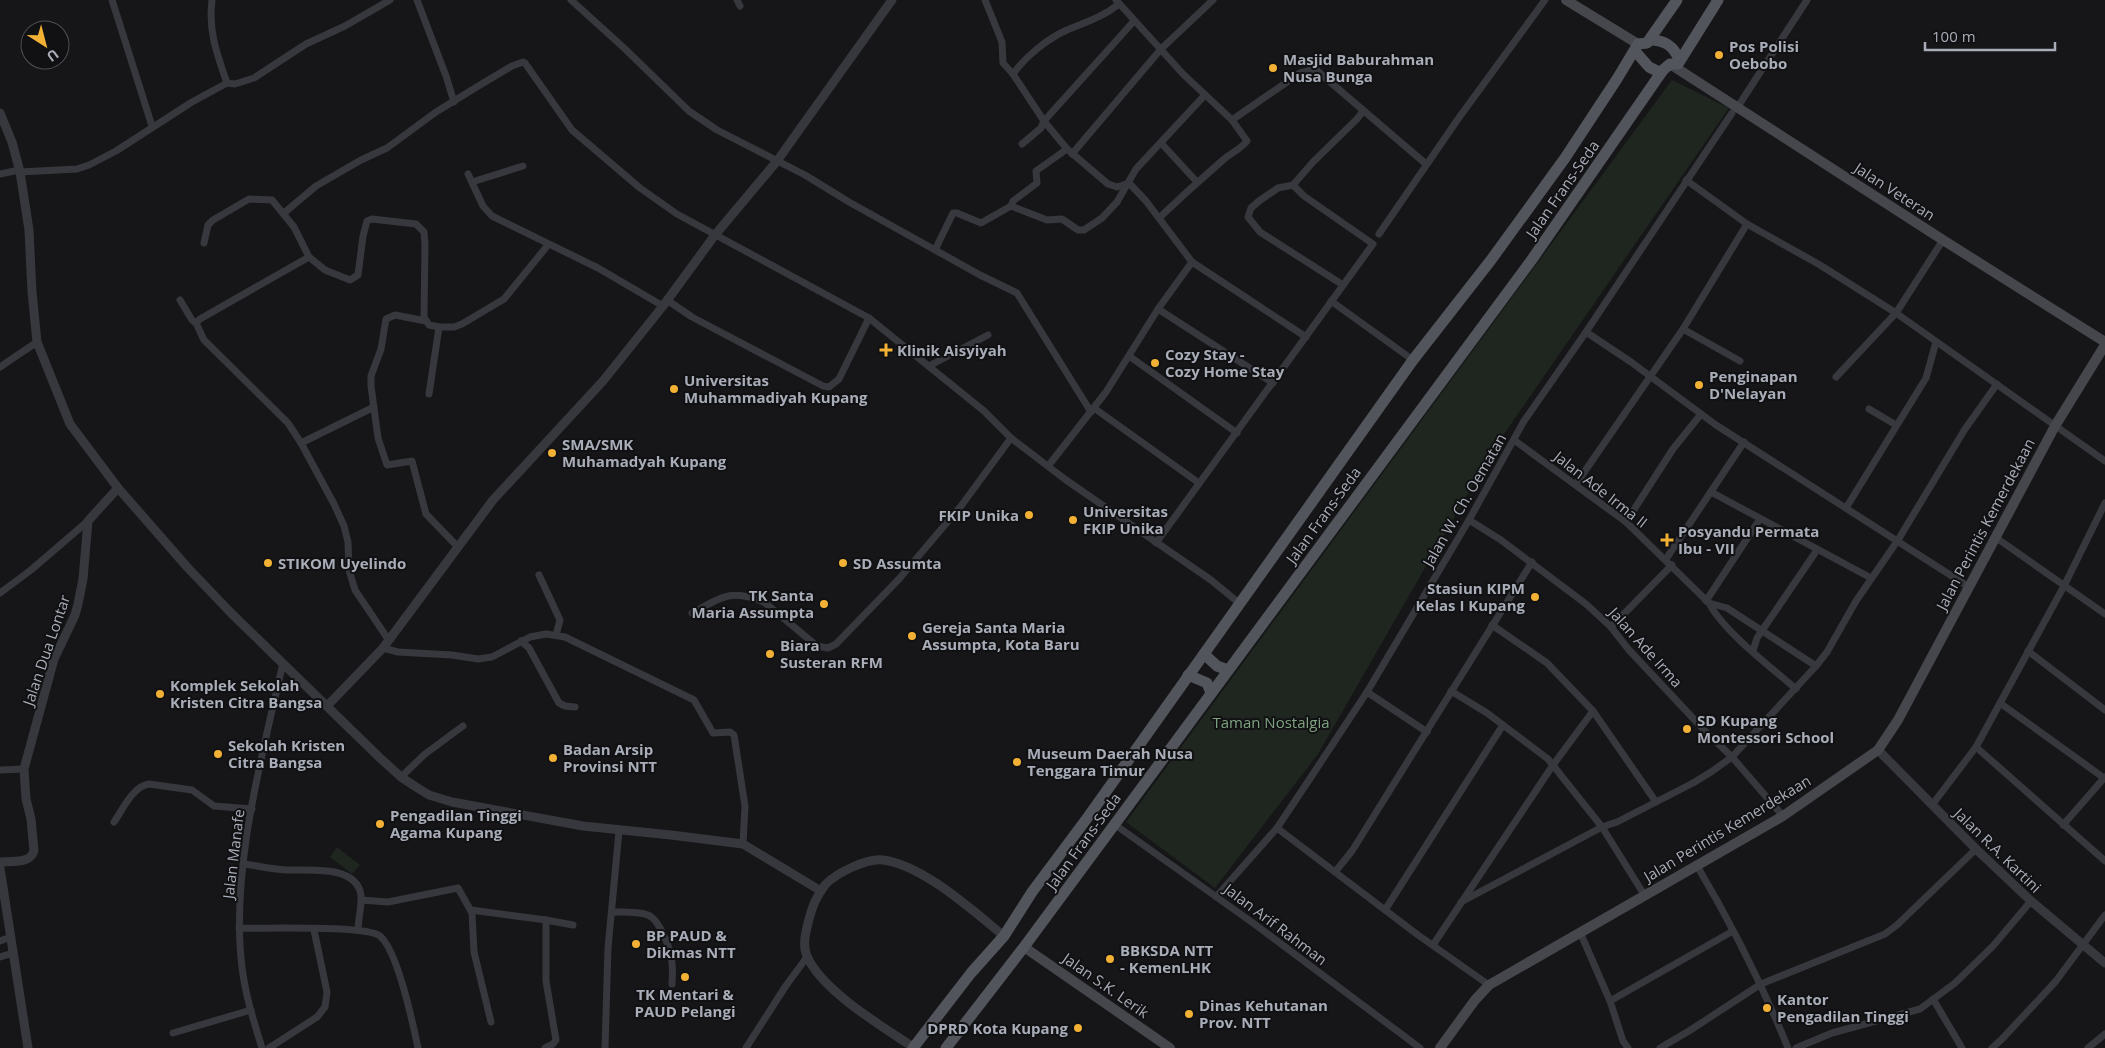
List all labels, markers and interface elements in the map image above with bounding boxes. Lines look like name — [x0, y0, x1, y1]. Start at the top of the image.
north arrow — [20, 20, 70, 70]
scale bar — [1925, 20, 2055, 52]
text: 100 m — [1932, 26, 1976, 46]
place label: Pos Polisi Oebobo — [1729, 36, 1799, 73]
text: U — [43, 45, 63, 67]
place label: Masjid Baburahman Nusa Bunga — [1283, 49, 1434, 86]
marker: Pos Polisi Oebobo — [1713, 49, 1725, 61]
marker: Masjid Baburahman Nusa Bunga — [1267, 62, 1279, 74]
street label: Jalan Frans-Seda — [1520, 136, 1603, 244]
street label: Jalan Veteran — [1849, 156, 1939, 225]
place label: Klinik Aisyiyah — [897, 340, 1007, 360]
marker: Klinik Aisyiyah — [879, 343, 893, 357]
place label: Cozy Stay - Cozy Home Stay — [1165, 344, 1285, 381]
marker: Cozy Stay - Cozy Home Stay — [1149, 357, 1161, 369]
place label: Penginapan D'Nelayan — [1709, 366, 1798, 403]
place label: Universitas Muhammadiyah Kupang — [684, 370, 868, 407]
marker: Penginapan D'Nelayan — [1693, 379, 1705, 391]
marker: Universitas Muhammadiyah Kupang — [668, 383, 680, 395]
street label: Jalan W. Ch. Oematan — [1417, 430, 1510, 572]
place label: SMA/SMK Muhamadyah Kupang — [562, 434, 727, 471]
street label: Jalan Perintis Kemerdekaan — [1930, 435, 2039, 615]
street label: Jalan Ade Irma II — [1549, 445, 1652, 532]
marker: SMA/SMK Muhamadyah Kupang — [546, 447, 558, 459]
street label: Jalan Frans-Seda — [1280, 463, 1365, 569]
place label: Universitas FKIP Unika — [1083, 501, 1168, 538]
place label: FKIP Unika — [938, 505, 1019, 525]
marker: FKIP Unika — [1023, 509, 1035, 521]
marker: Universitas FKIP Unika — [1067, 514, 1079, 526]
place label: Posyandu Permata Ibu - VII — [1678, 521, 1819, 558]
marker: Posyandu Permata Ibu - VII — [1660, 533, 1674, 547]
place label: STIKOM Uyelindo — [278, 553, 406, 573]
place label: SD Assumta — [853, 553, 942, 573]
marker: STIKOM Uyelindo — [262, 557, 274, 569]
marker: SD Assumta — [837, 557, 849, 569]
place label: Stasiun KIPM Kelas I Kupang — [1416, 578, 1526, 615]
place label: TK Santa Maria Assumpta — [692, 585, 814, 622]
marker: Stasiun KIPM Kelas I Kupang — [1529, 591, 1541, 603]
street label: Jalan Dua Lontar — [17, 592, 74, 710]
marker: TK Santa Maria Assumpta — [818, 598, 830, 610]
street label: Jalan Ade Irma — [1603, 601, 1687, 691]
place label: Gereja Santa Maria Assumpta, Kota Baru — [922, 617, 1080, 654]
marker: Gereja Santa Maria Assumpta, Kota Baru — [906, 630, 918, 642]
place label: Biara Susteran RFM — [780, 635, 883, 672]
marker: Biara Susteran RFM — [764, 648, 776, 660]
place label: Komplek Sekolah Kristen Citra Bangsa — [170, 675, 322, 712]
marker: Komplek Sekolah Kristen Citra Bangsa — [154, 688, 166, 700]
place label: SD Kupang Montessori School — [1697, 710, 1834, 747]
park label: Taman Nostalgia — [1212, 712, 1330, 732]
marker: SD Kupang Montessori School — [1681, 723, 1693, 735]
place label: Sekolah Kristen Citra Bangsa — [228, 735, 345, 772]
place label: Badan Arsip Provinsi NTT — [563, 739, 657, 776]
place label: Museum Daerah Nusa Tenggara Timur — [1027, 743, 1193, 780]
marker: Sekolah Kristen Citra Bangsa — [212, 748, 224, 760]
marker: Badan Arsip Provinsi NTT — [547, 752, 559, 764]
marker: Museum Daerah Nusa Tenggara Timur — [1011, 756, 1023, 768]
street label: Jalan Perintis Kemerdekaan — [1638, 770, 1814, 887]
street label: Jalan Frans-Seda — [1040, 789, 1125, 895]
street label: Jalan R.A. Kartini — [1949, 802, 2046, 897]
place label: Pengadilan Tinggi Agama Kupang — [390, 805, 522, 842]
street label: Jalan Manafe — [217, 808, 248, 902]
marker: Pengadilan Tinggi Agama Kupang — [374, 818, 386, 830]
street label: Jalan Arif Rahman — [1219, 877, 1332, 969]
place label: BP PAUD & Dikmas NTT — [646, 925, 736, 962]
marker: BP PAUD & Dikmas NTT — [630, 938, 642, 950]
place label: BBKSDA NTT - KemenLHK — [1120, 940, 1214, 977]
street label: Jalan S.K. Lerik — [1057, 947, 1153, 1022]
marker: BBKSDA NTT - KemenLHK — [1104, 953, 1116, 965]
marker: TK Mentari & PAUD Pelangi — [679, 971, 691, 983]
place label: TK Mentari & PAUD Pelangi — [635, 984, 735, 1021]
place label: Kantor Pengadilan Tinggi — [1777, 989, 1909, 1026]
place label: Dinas Kehutanan Prov. NTT — [1199, 995, 1328, 1032]
marker: Kantor Pengadilan Tinggi — [1761, 1002, 1773, 1014]
marker: Dinas Kehutanan Prov. NTT — [1183, 1008, 1195, 1020]
place label: DPRD Kota Kupang — [927, 1018, 1069, 1038]
marker: DPRD Kota Kupang — [1072, 1022, 1084, 1034]

